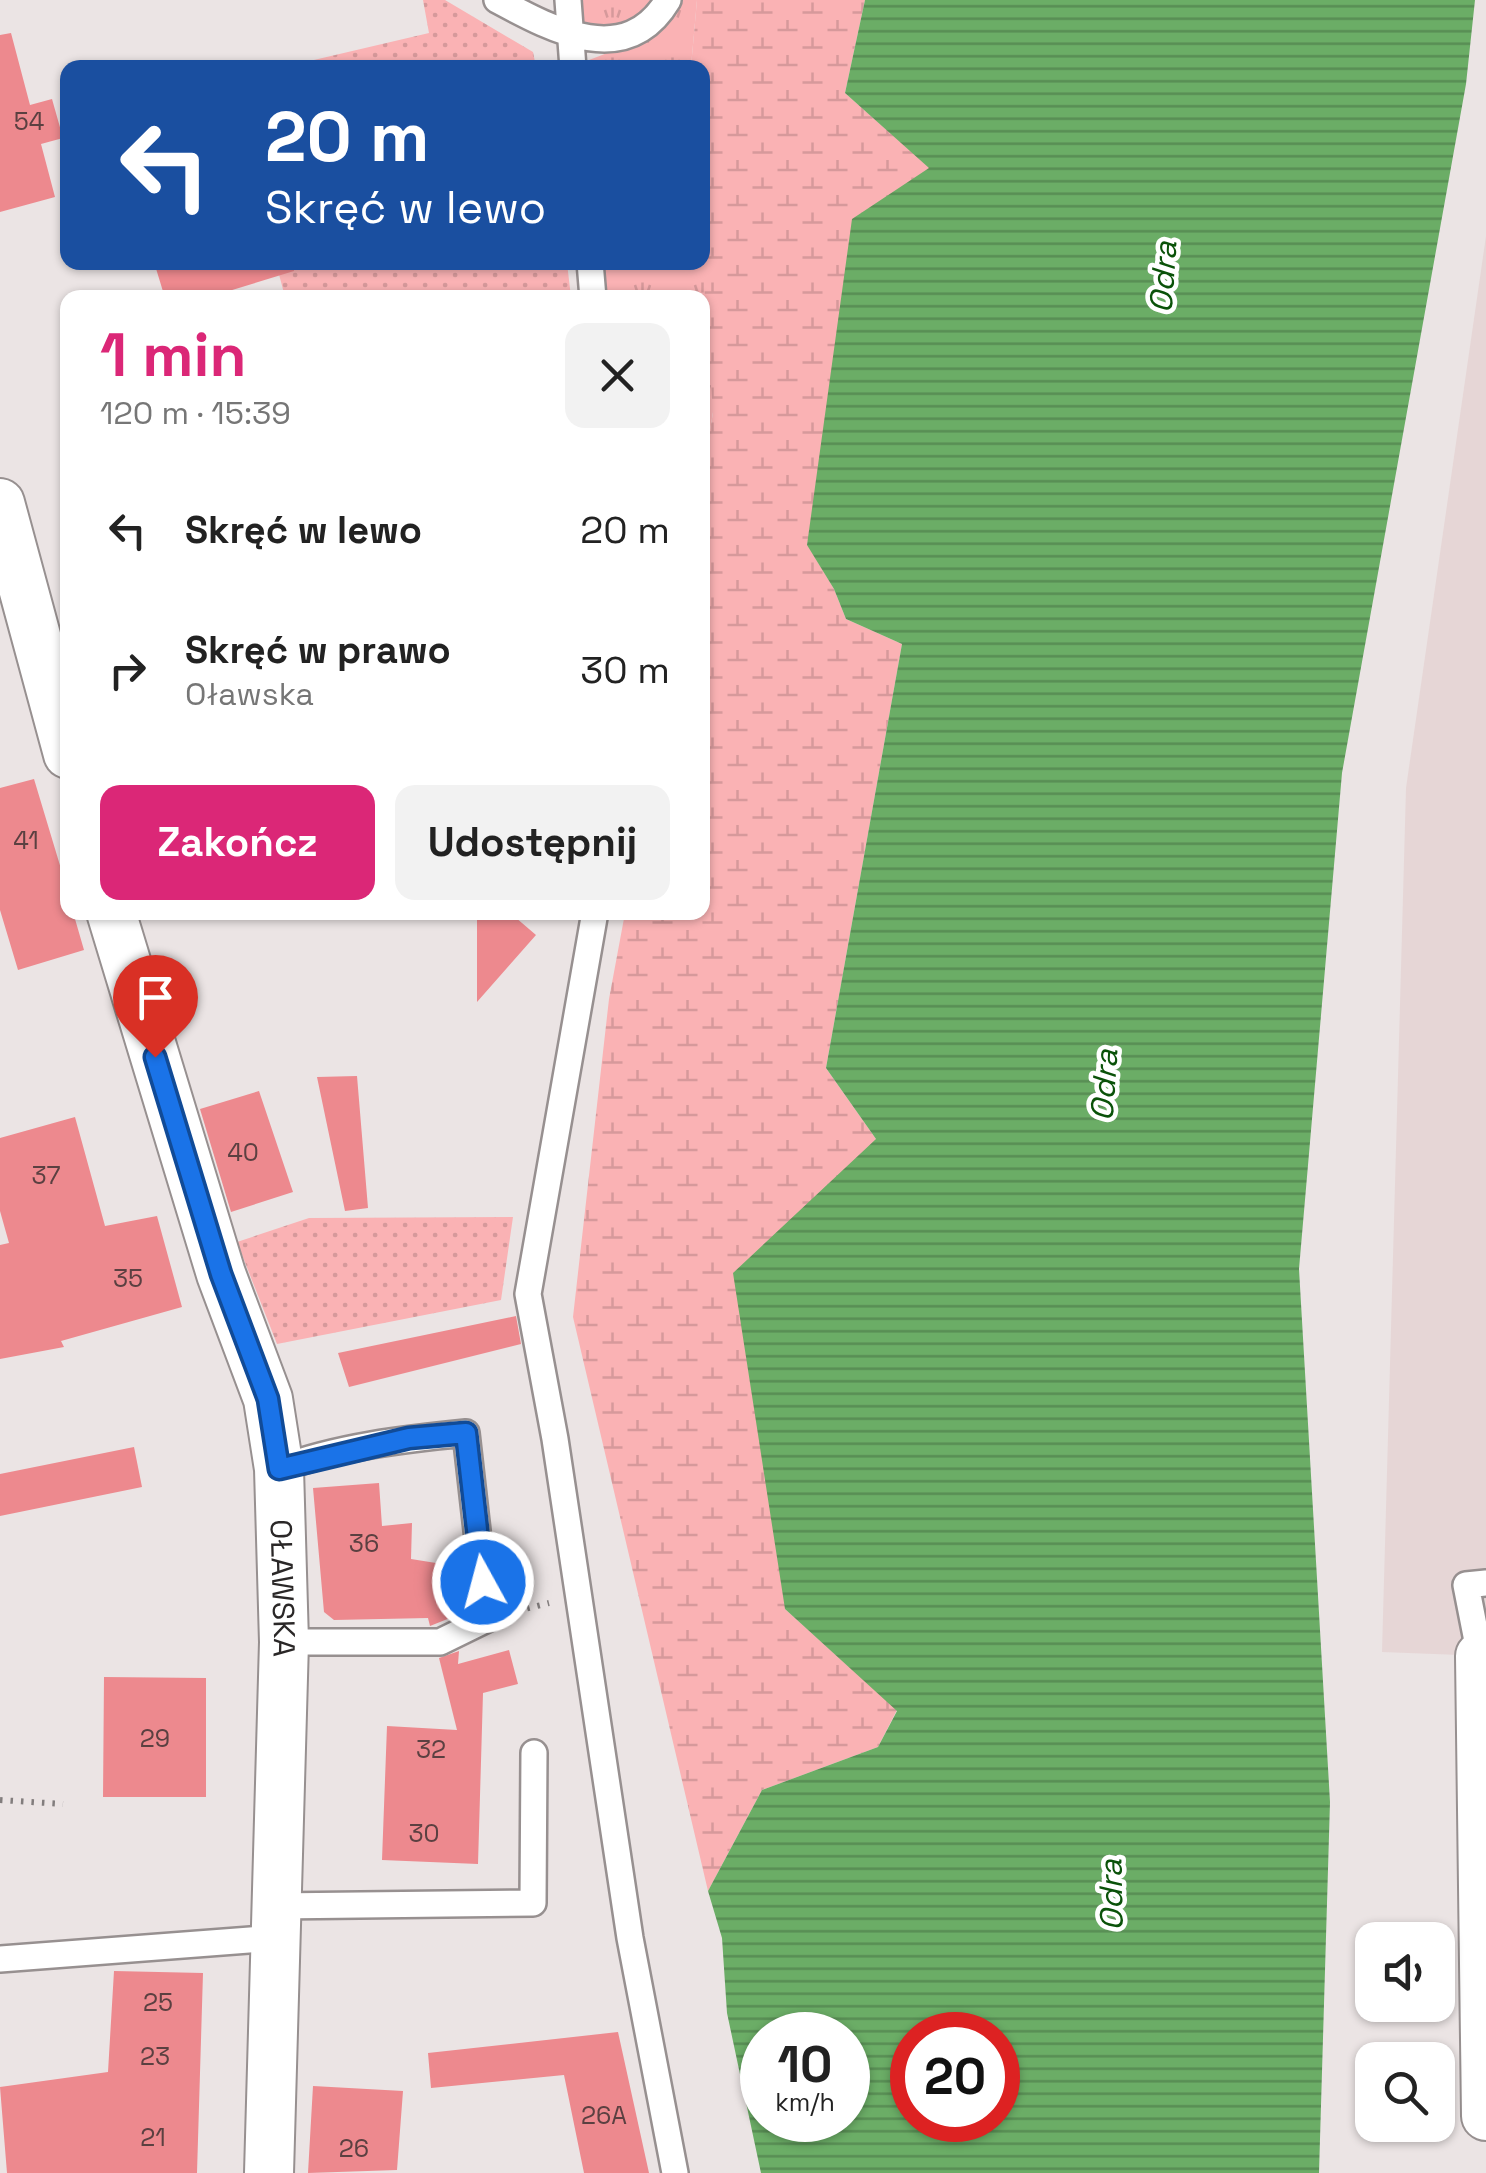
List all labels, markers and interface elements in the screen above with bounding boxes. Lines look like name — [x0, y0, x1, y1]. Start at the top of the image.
text: 20 m — [265, 92, 430, 181]
icon: left — [100, 100, 230, 230]
house number: 54 — [14, 105, 44, 137]
text: Skręć w lewo — [265, 179, 546, 236]
water label: Odra — [1141, 239, 1186, 314]
text: 1 min — [100, 317, 247, 394]
button: close — [565, 323, 670, 428]
text: 120 m · 15:39 — [100, 393, 291, 433]
icon: left — [100, 503, 155, 558]
text: Skręć w lewo — [185, 506, 422, 554]
text: 20 m — [580, 506, 670, 554]
text: Skręć w prawo — [185, 626, 451, 674]
icon: right — [100, 643, 155, 698]
text: 30 m — [580, 646, 670, 694]
text: Oławska — [185, 674, 314, 714]
button: Zakończ — [100, 785, 375, 900]
button: Udostępnij — [395, 785, 670, 900]
house number: 41 — [13, 824, 39, 856]
pin — [113, 955, 198, 1058]
icon: arrive — [128, 970, 183, 1025]
water label: Odra — [1082, 1047, 1127, 1122]
house number: 40 — [227, 1136, 259, 1168]
house number: 37 — [31, 1159, 61, 1191]
house number: 35 — [113, 1262, 143, 1294]
street label: OŁAWSKA — [261, 1519, 304, 1658]
house number: 36 — [349, 1527, 379, 1559]
position arrow — [431, 1530, 535, 1634]
house number: 29 — [140, 1722, 170, 1754]
house number: 32 — [416, 1733, 446, 1765]
house number: 30 — [408, 1817, 440, 1849]
water label: Odra — [1090, 1858, 1132, 1931]
map controls — [1355, 1922, 1455, 2142]
button: sound — [1355, 1922, 1455, 2022]
house number: 25 — [143, 1986, 173, 2018]
speed limit sign: 20 — [890, 2012, 1020, 2142]
text: 10 — [778, 2033, 833, 2097]
house number: 23 — [140, 2040, 170, 2072]
button: search — [1355, 2042, 1455, 2142]
text: km/h — [775, 2086, 835, 2118]
house number: 26A — [581, 2099, 627, 2131]
house number: 21 — [140, 2121, 166, 2153]
house number: 26 — [339, 2132, 369, 2164]

